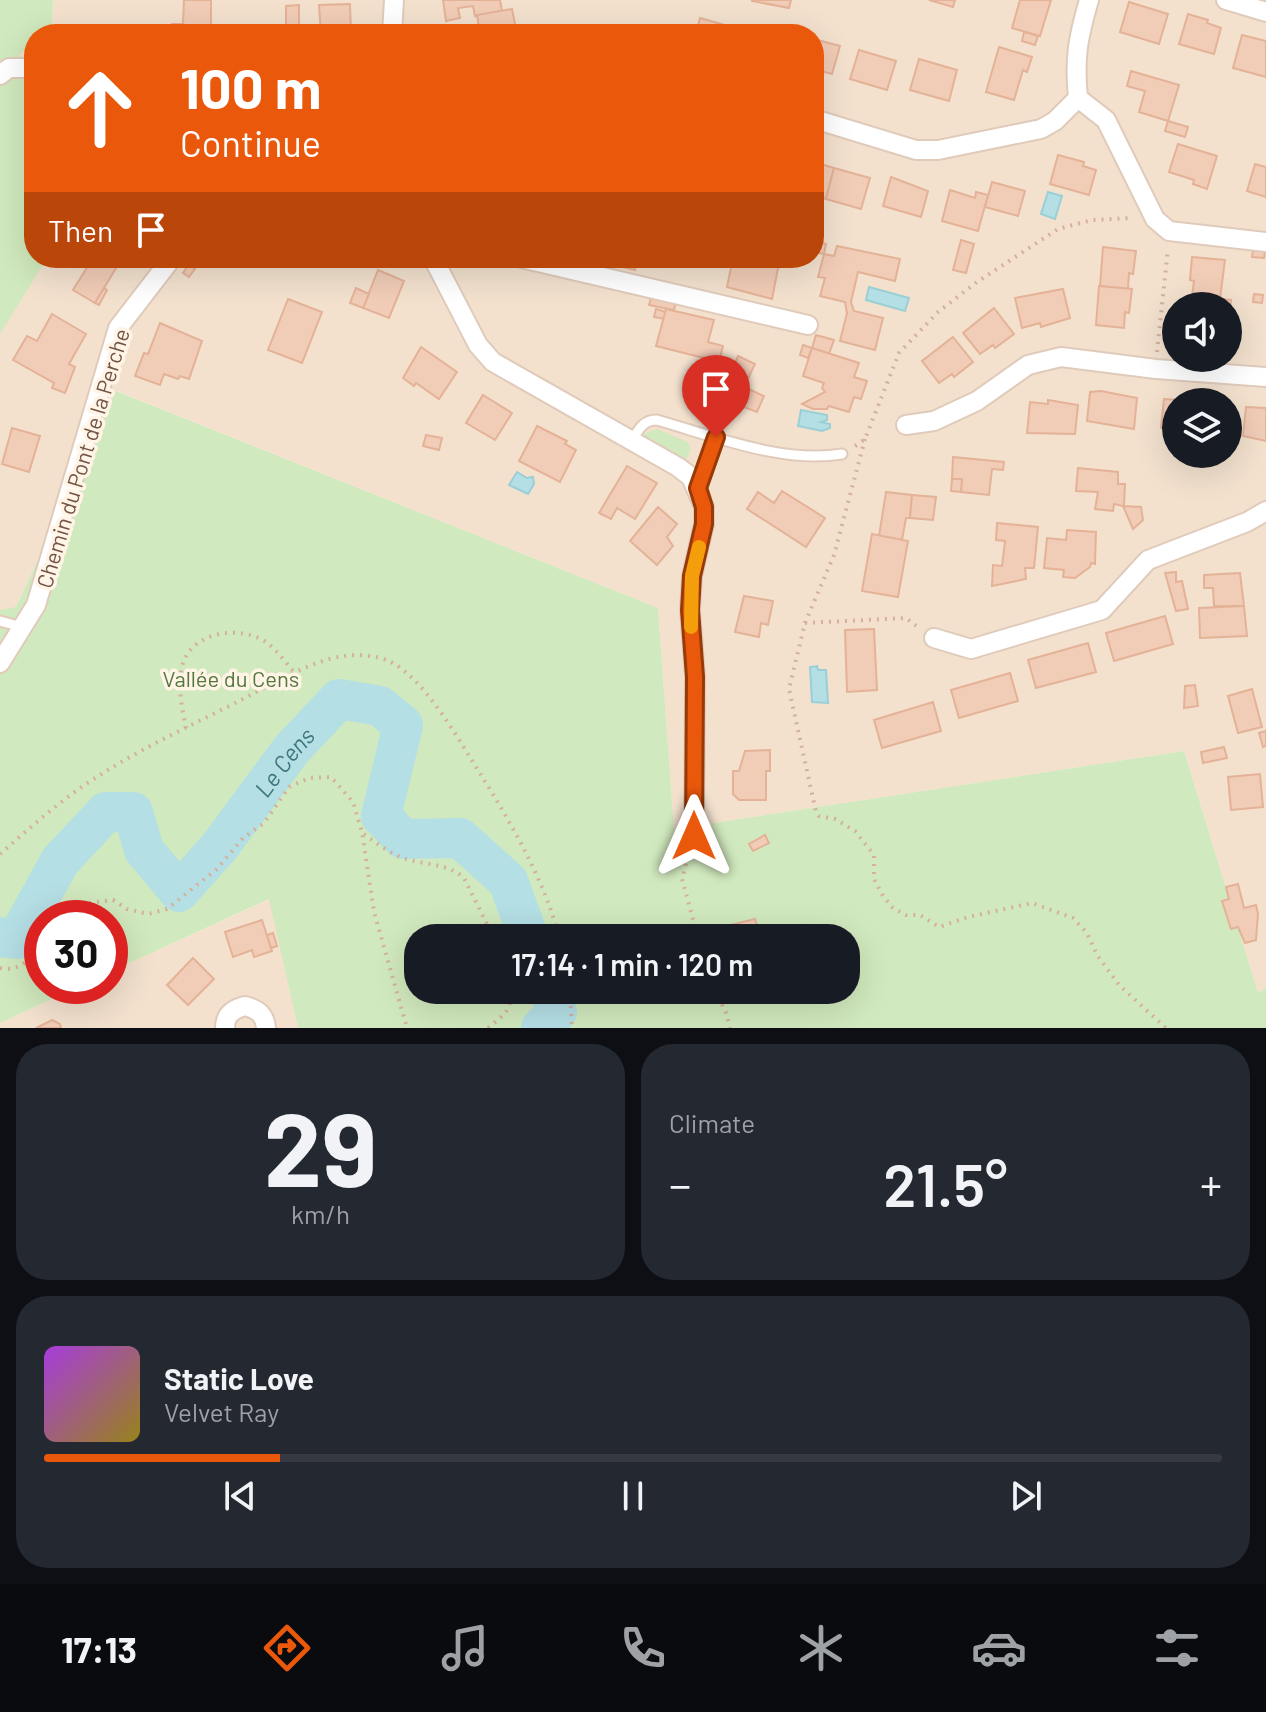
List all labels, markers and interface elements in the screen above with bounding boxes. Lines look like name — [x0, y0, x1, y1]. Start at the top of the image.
text: 100 m — [180, 53, 322, 120]
icon: ahead — [48, 56, 152, 160]
text: Continue — [180, 121, 321, 164]
icon: arrive — [129, 208, 173, 252]
text: Then — [48, 212, 113, 248]
map controls — [1162, 292, 1242, 468]
button: sound — [1162, 292, 1242, 372]
street label: Chemin du Pont de la Perche — [30, 325, 134, 591]
pin — [682, 355, 750, 437]
icon: arrive — [694, 367, 738, 411]
button: layers — [1162, 388, 1242, 468]
park label: Vallée du Cens — [163, 665, 299, 691]
water label: Le Cens — [247, 721, 320, 802]
position arrow — [652, 794, 736, 878]
speed limit sign: 30 — [24, 900, 128, 1004]
text: 17:14 · 1 min · 120 m — [511, 946, 753, 982]
text: 29 — [264, 1083, 377, 1208]
text: Climate — [669, 1107, 755, 1138]
text: 21.5° — [883, 1147, 1008, 1219]
text: − — [669, 1157, 691, 1210]
text: + — [1200, 1157, 1222, 1210]
text: km/h — [291, 1198, 350, 1229]
text: Static Love — [164, 1360, 314, 1396]
text: Velvet Ray — [164, 1396, 279, 1427]
icon: previous — [218, 1474, 262, 1518]
icon: pause — [611, 1474, 655, 1518]
icon: next — [1004, 1474, 1048, 1518]
icon: directions — [259, 1620, 315, 1676]
icon: music — [437, 1620, 493, 1676]
icon: phone — [615, 1620, 671, 1676]
icon: climate — [793, 1620, 849, 1676]
icon: car — [971, 1620, 1027, 1676]
icon: filters — [1149, 1620, 1205, 1676]
text: 17:13 — [61, 1627, 137, 1670]

